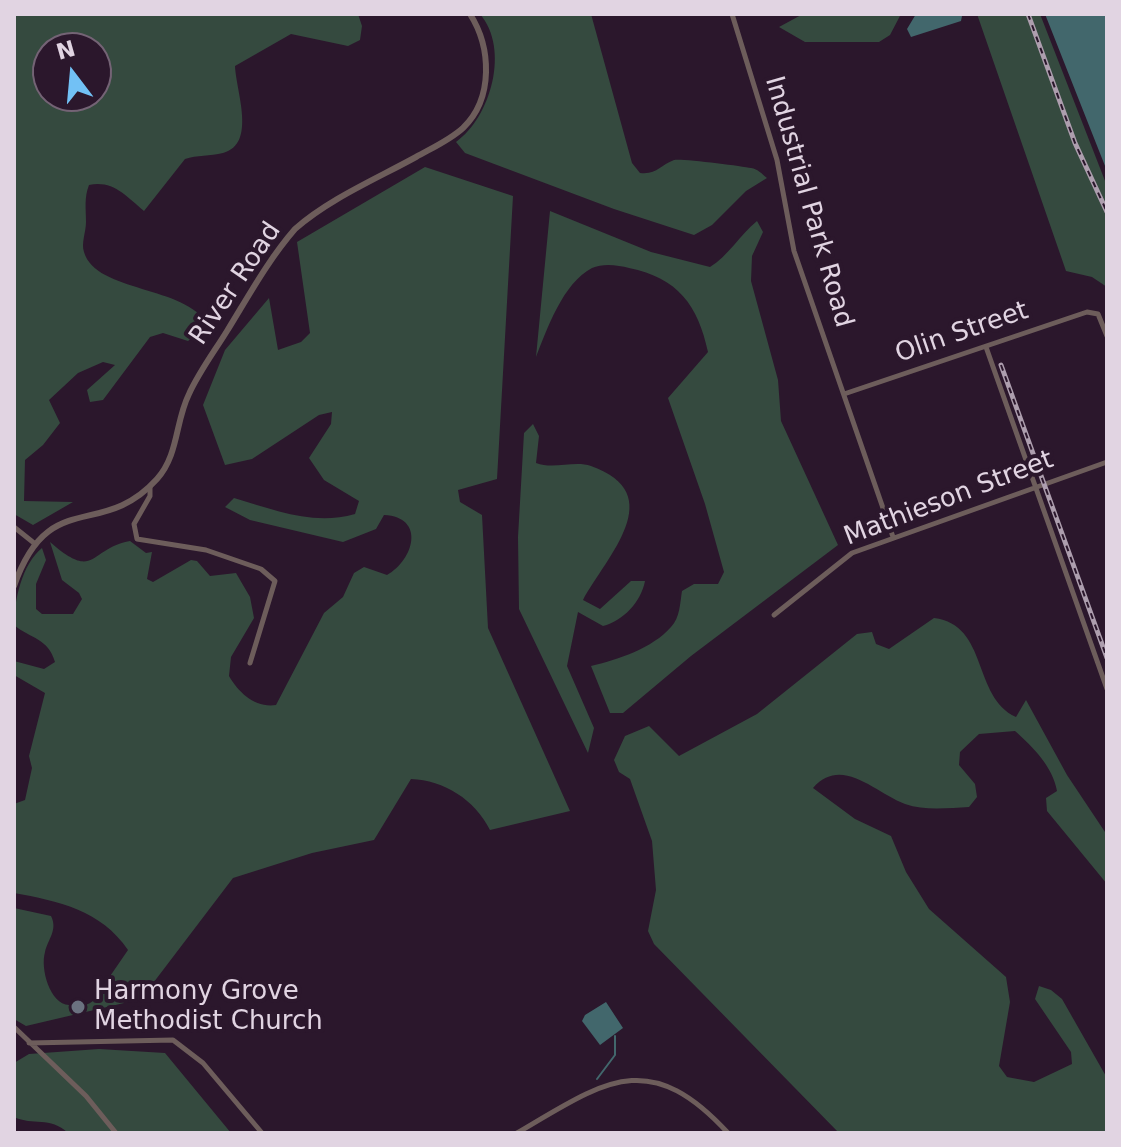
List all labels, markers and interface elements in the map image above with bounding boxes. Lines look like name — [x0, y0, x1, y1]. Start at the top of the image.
north arrow — [32, 32, 112, 112]
text: N — [53, 36, 78, 65]
street label: Industrial Park Road — [757, 73, 859, 331]
street label: River Road — [184, 217, 288, 351]
street label: Olin Street — [891, 296, 1033, 370]
street label: Mathieson Street — [840, 445, 1058, 553]
place label: Harmony Grove Methodist Church — [94, 976, 323, 1038]
marker: Harmony Grove Methodist Church — [69, 998, 87, 1016]

